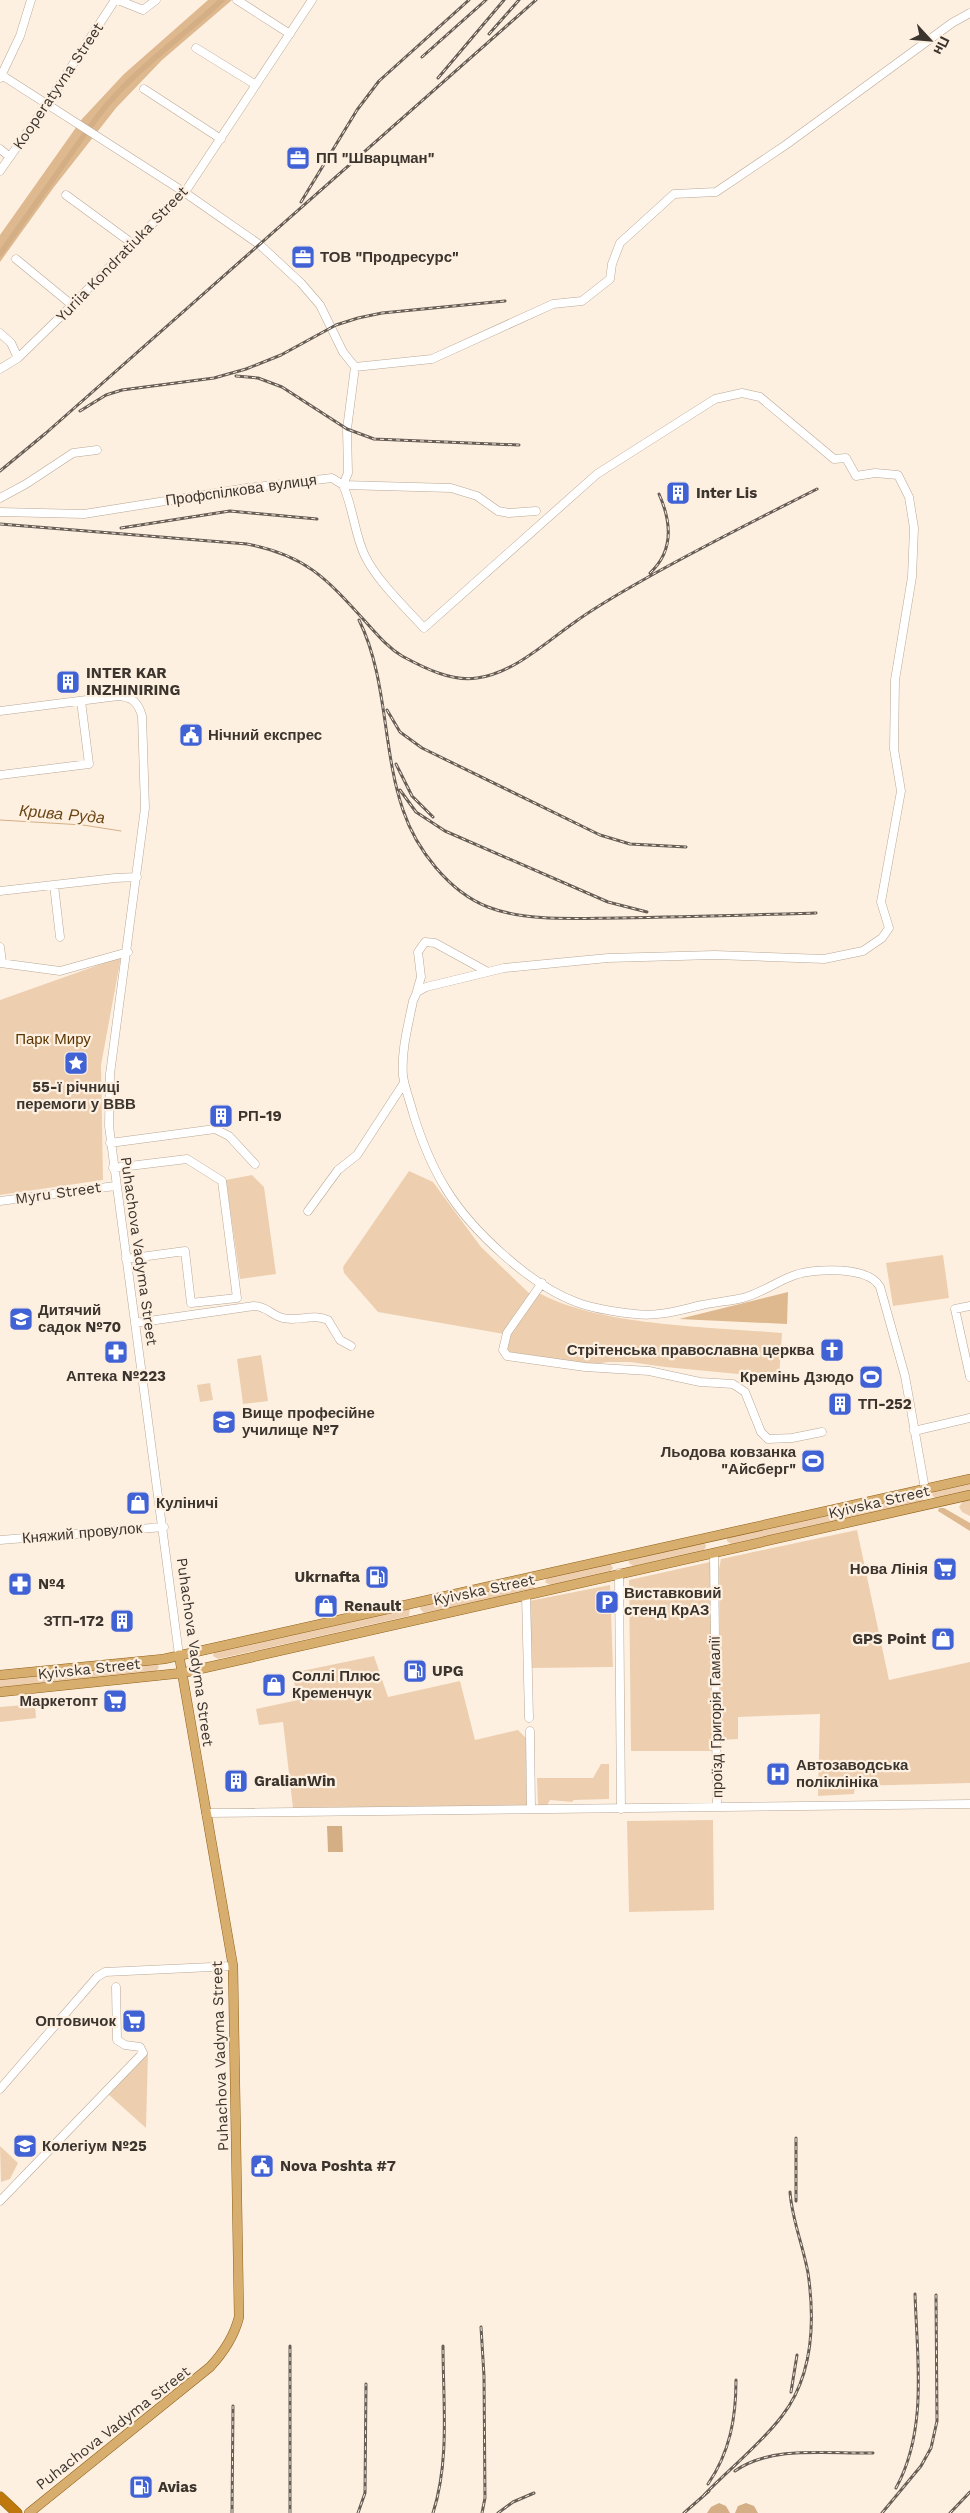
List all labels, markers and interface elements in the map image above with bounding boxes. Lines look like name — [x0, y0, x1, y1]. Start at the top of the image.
north arrow — [905, 15, 955, 65]
street label: Kooperatyvna Street — [9, 19, 107, 153]
text: Пн — [930, 34, 953, 58]
office icon: ПП "Шварцман" — [285, 145, 311, 171]
place label: ПП "Шварцман" — [316, 149, 435, 167]
street label: Yuriia Kondratiuka Street — [52, 182, 192, 326]
office icon: ТОВ "Продресурс" — [290, 244, 316, 270]
place label: ТОВ "Продресурс" — [320, 248, 459, 266]
street label: Профспілкова вулиця — [164, 470, 318, 510]
building icon: Inter Lis — [665, 480, 691, 506]
place label: Inter Lis — [696, 484, 757, 502]
place label: INTER KAR INZHINIRING — [86, 664, 180, 699]
building icon: INTER KAR INZHINIRING — [55, 669, 81, 695]
public building icon: Нічний експрес — [178, 722, 204, 748]
place label: Нічний експрес — [208, 726, 322, 744]
water label: Крива Руда — [18, 801, 106, 827]
park label: Парк Миру — [15, 1030, 91, 1048]
place icon: 55-ї річниці перемоги у ВВВ — [63, 1050, 89, 1076]
place label: 55-ї річниці перемоги у ВВВ — [16, 1078, 136, 1113]
building icon: РП-19 — [208, 1103, 234, 1129]
place label: РП-19 — [238, 1107, 282, 1125]
street label: Puhachova Vadyma Street — [117, 1155, 161, 1347]
street label: Myru Street — [14, 1178, 103, 1208]
place label: Дитячий садок №70 — [38, 1301, 121, 1336]
school or university icon: Дитячий садок №70 — [8, 1306, 34, 1332]
church icon: Стрітенська православна церква — [819, 1337, 845, 1363]
pharmacy icon: Аптека №223 — [103, 1339, 129, 1365]
place label: Стрітенська православна церква — [567, 1341, 815, 1359]
sports icon: Кремінь Дзюдо — [858, 1364, 884, 1390]
place label: Аптека №223 — [66, 1367, 166, 1385]
place label: Кремінь Дзюдо — [740, 1368, 854, 1386]
building icon: ТП-252 — [827, 1391, 853, 1417]
place label: ТП-252 — [858, 1395, 912, 1413]
place label: Вище професійне училище №7 — [242, 1404, 375, 1439]
school or university icon: Вище професійне училище №7 — [211, 1409, 237, 1435]
place label: Льодова ковзанка "Айсберг" — [661, 1443, 797, 1478]
sports icon: Льодова ковзанка "Айсберг" — [800, 1448, 826, 1474]
street label: Kyivska Street — [827, 1481, 932, 1522]
shop icon: Куліничі — [125, 1490, 151, 1516]
place label: Куліничі — [156, 1494, 218, 1512]
street label: Княжий провулок — [21, 1519, 143, 1547]
street label: Puhachova Vadyma Street — [173, 1556, 217, 1748]
supermarket icon: Нова Лінія — [932, 1556, 958, 1582]
place label: Нова Лінія — [850, 1560, 928, 1578]
fuel station icon: Ukrnafta — [364, 1564, 390, 1590]
place label: Ukrnafta — [295, 1568, 360, 1586]
street label: Kyivska Street — [432, 1570, 537, 1610]
pharmacy icon: №4 — [7, 1571, 33, 1597]
place label: №4 — [38, 1575, 65, 1593]
place label: Виставковий стенд КрАЗ — [624, 1584, 721, 1619]
parking icon: Виставковий стенд КрАЗ — [594, 1589, 620, 1615]
shop icon: Renault — [313, 1593, 339, 1619]
place label: Renault — [344, 1597, 402, 1615]
building icon: ЗТП-172 — [109, 1608, 135, 1634]
place label: ЗТП-172 — [43, 1612, 104, 1630]
shop icon: GPS Point — [930, 1626, 956, 1652]
place label: GPS Point — [852, 1630, 926, 1648]
street label: проїзд Григорія Гамалії — [706, 1635, 726, 1798]
street label: Kyivska Street — [37, 1655, 142, 1683]
fuel station icon: UPG — [402, 1658, 428, 1684]
place label: UPG — [432, 1662, 464, 1680]
place label: Соллі Плюс Кременчук — [292, 1667, 380, 1702]
shop icon: Соллі Плюс Кременчук — [261, 1672, 287, 1698]
supermarket icon: Маркетопт — [102, 1688, 128, 1714]
place label: Маркетопт — [19, 1692, 98, 1710]
place label: Автозаводська поліклініка — [796, 1756, 909, 1791]
hospital icon: Автозаводська поліклініка — [765, 1761, 791, 1787]
building icon: GralianWin — [223, 1768, 249, 1794]
place label: GralianWin — [254, 1772, 336, 1790]
street label: Puhachova Vadyma Street — [208, 1960, 232, 2151]
supermarket icon: Оптовичок — [121, 2008, 147, 2034]
place label: Оптовичок — [35, 2012, 116, 2030]
school or university icon: Колегіум №25 — [12, 2133, 38, 2159]
place label: Колегіум №25 — [42, 2137, 147, 2155]
public building icon: Nova Poshta #7 — [249, 2153, 275, 2179]
place label: Nova Poshta #7 — [280, 2157, 396, 2175]
street label: Puhachova Vadyma Street — [32, 2362, 194, 2494]
fuel station icon: Avias — [128, 2474, 154, 2500]
place label: Avias — [158, 2478, 197, 2496]

